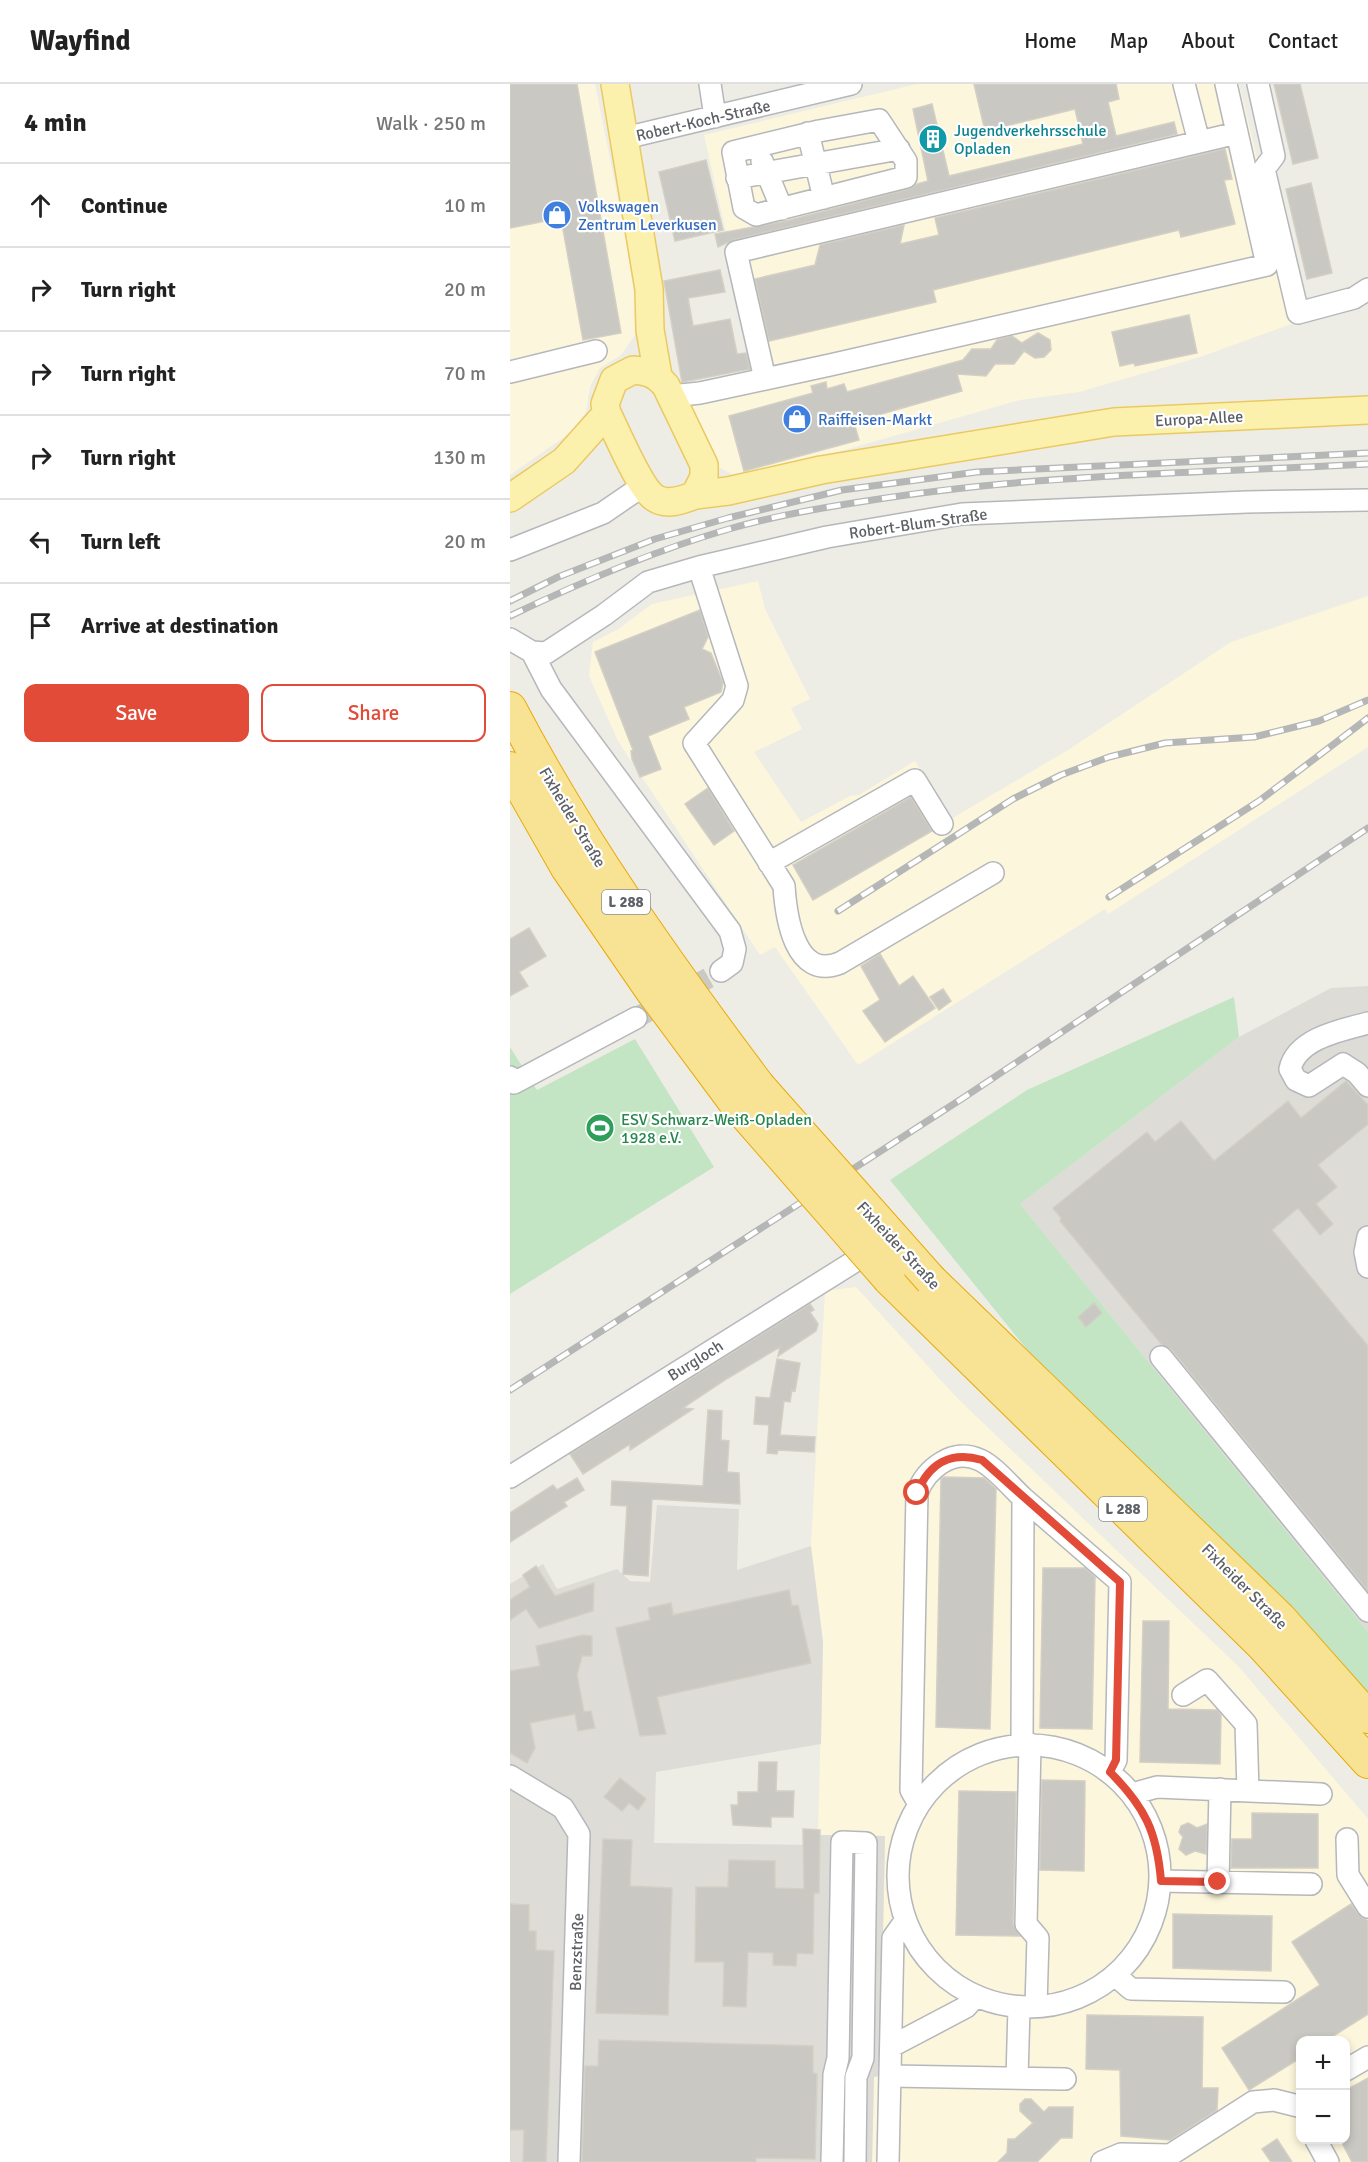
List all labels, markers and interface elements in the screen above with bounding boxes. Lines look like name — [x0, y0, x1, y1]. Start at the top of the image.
text: Wayfind — [30, 24, 131, 58]
text: Home — [1024, 28, 1077, 54]
text: Map — [1110, 28, 1148, 54]
text: About — [1181, 28, 1235, 54]
text: Contact — [1268, 28, 1338, 54]
street label: Robert-Koch-Straße — [634, 96, 772, 146]
text: 4 min — [24, 107, 87, 139]
text: Walk · 250 m — [376, 111, 486, 136]
place label: Jugendverkehrsschule Opladen — [954, 121, 1106, 159]
building icon: Jugendverkehrsschule Opladen — [917, 123, 949, 155]
icon: ahead — [24, 189, 57, 222]
text: Continue — [81, 192, 168, 219]
text: 10 m — [444, 193, 486, 218]
place label: Volkswagen Zentrum Leverkusen — [578, 197, 717, 235]
shop icon: Volkswagen Zentrum Leverkusen — [541, 199, 573, 231]
icon: right — [24, 273, 57, 306]
text: Turn right — [81, 276, 176, 303]
text: 20 m — [444, 277, 486, 302]
icon: right — [24, 357, 57, 390]
text: Turn right — [81, 360, 176, 387]
text: 70 m — [444, 361, 486, 386]
shop icon: Raiffeisen-Markt — [781, 403, 813, 435]
street label: Europa-Allee — [1154, 407, 1244, 431]
place label: Raiffeisen-Markt — [818, 410, 933, 430]
icon: right — [24, 441, 57, 474]
text: Turn right — [81, 444, 176, 471]
text: 130 m — [433, 445, 486, 470]
street label: Robert-Blum-Straße — [848, 504, 989, 544]
icon: left — [24, 525, 57, 558]
text: Turn left — [81, 528, 161, 555]
text: 20 m — [444, 529, 486, 554]
icon: arrive — [24, 609, 57, 642]
text: Arrive at destination — [81, 612, 278, 639]
button: Save — [24, 684, 249, 742]
button: Share — [261, 684, 486, 742]
street label: Fixheider Straße — [534, 764, 610, 871]
road number: L 288 — [602, 890, 650, 914]
place label: ESV Schwarz-Weiß-Opladen 1928 e.V. — [621, 1110, 812, 1148]
sports icon: ESV Schwarz-Weiß-Opladen 1928 e.V. — [584, 1112, 616, 1144]
street label: Fixheider Straße — [852, 1197, 944, 1294]
street label: Burgloch — [664, 1336, 727, 1386]
route start — [903, 1479, 929, 1505]
road number: L 288 — [1099, 1497, 1147, 1521]
street label: Fixheider Straße — [1197, 1540, 1291, 1634]
route end — [1204, 1868, 1230, 1894]
street label: Benzstraße — [566, 1913, 588, 1991]
map controls — [1296, 2036, 1350, 2144]
button: + — [1296, 2036, 1350, 2090]
button: − — [1296, 2090, 1350, 2144]

